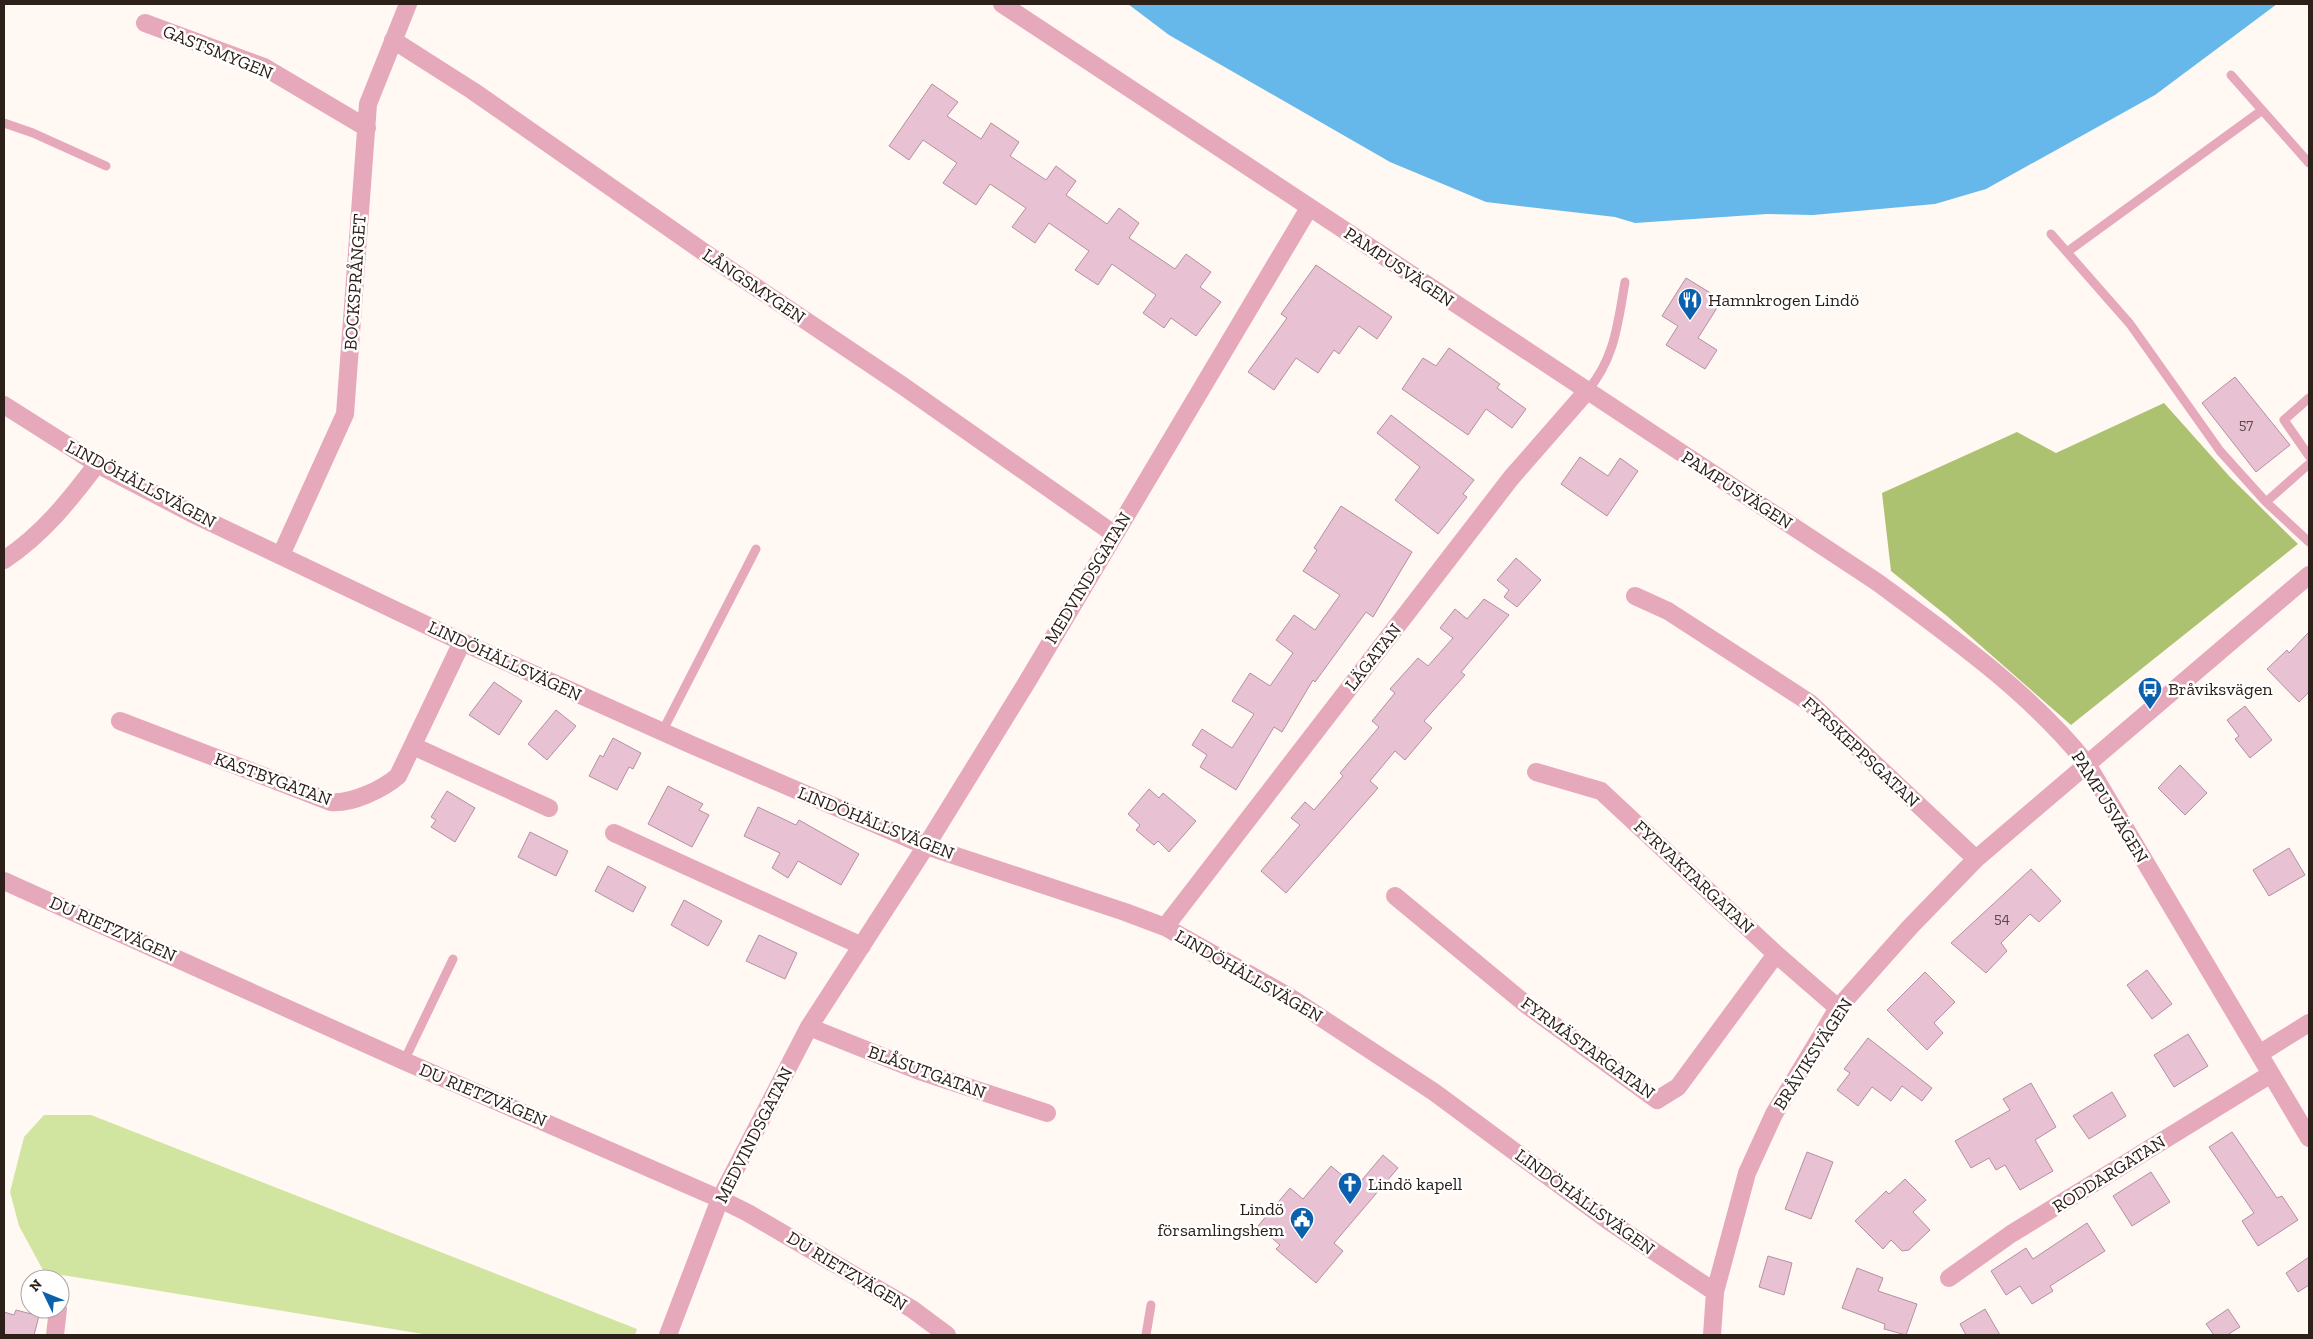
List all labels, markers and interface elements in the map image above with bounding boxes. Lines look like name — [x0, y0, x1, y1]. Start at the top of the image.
street label: GASTSMYGEN — [160, 20, 276, 84]
street label: BOCKSPRÅNGET — [339, 213, 371, 351]
street label: PAMPUSVÄGEN — [1340, 222, 1458, 312]
street label: LÅNGSMYGEN — [698, 244, 810, 328]
restaurant icon: Hamnkrogen Lindö — [1677, 287, 1703, 321]
place label: Hamnkrogen Lindö — [1708, 289, 1859, 311]
house number: 57 — [2239, 415, 2253, 433]
street label: LINDÖHÄLLSVÄGEN — [62, 435, 220, 533]
street label: PAMPUSVÄGEN — [1677, 446, 1797, 534]
street label: MEDVINDSGATAN — [1040, 508, 1136, 648]
street label: LINDÖHÄLLSVÄGEN — [425, 616, 585, 706]
street label: LÄGATAN — [1340, 619, 1406, 695]
bus stop icon: Bråviksvägen — [2137, 676, 2163, 710]
place label: Bråviksvägen — [2168, 678, 2273, 700]
street label: FYRSKEPPSGATAN — [1798, 692, 1924, 812]
street label: PAMPUSVÄGEN — [2067, 747, 2153, 867]
street label: KASTBYGATAN — [211, 748, 335, 810]
street label: LINDÖHÄLLSVÄGEN — [795, 782, 957, 864]
street label: FYRVAKTARGATAN — [1629, 816, 1759, 938]
street label: DU RIETZVÄGEN — [46, 891, 180, 967]
house number: 54 — [1994, 909, 2010, 927]
street label: LINDÖHÄLLSVÄGEN — [1171, 925, 1327, 1027]
street label: FYRMÄSTARGATAN — [1517, 992, 1659, 1104]
street label: BRÅVIKSVÄGEN — [1769, 994, 1857, 1114]
street label: BLÅSUTGATAN — [865, 1040, 989, 1104]
street label: DU RIETZVÄGEN — [416, 1058, 550, 1132]
street label: MEDVINDSGATAN — [710, 1063, 798, 1207]
street label: RODDARGATAN — [2048, 1130, 2170, 1218]
street label: LINDÖHÄLLSVÄGEN — [1511, 1144, 1659, 1260]
church icon: Lindö kapell — [1337, 1171, 1363, 1205]
place label: Lindö kapell — [1368, 1173, 1463, 1195]
place label: Lindö församlingshem — [1158, 1198, 1284, 1241]
public building icon: Lindö församlingshem — [1289, 1206, 1315, 1240]
street label: DU RIETZVÄGEN — [783, 1226, 911, 1316]
north arrow — [20, 1269, 70, 1319]
text: N — [26, 1276, 46, 1295]

